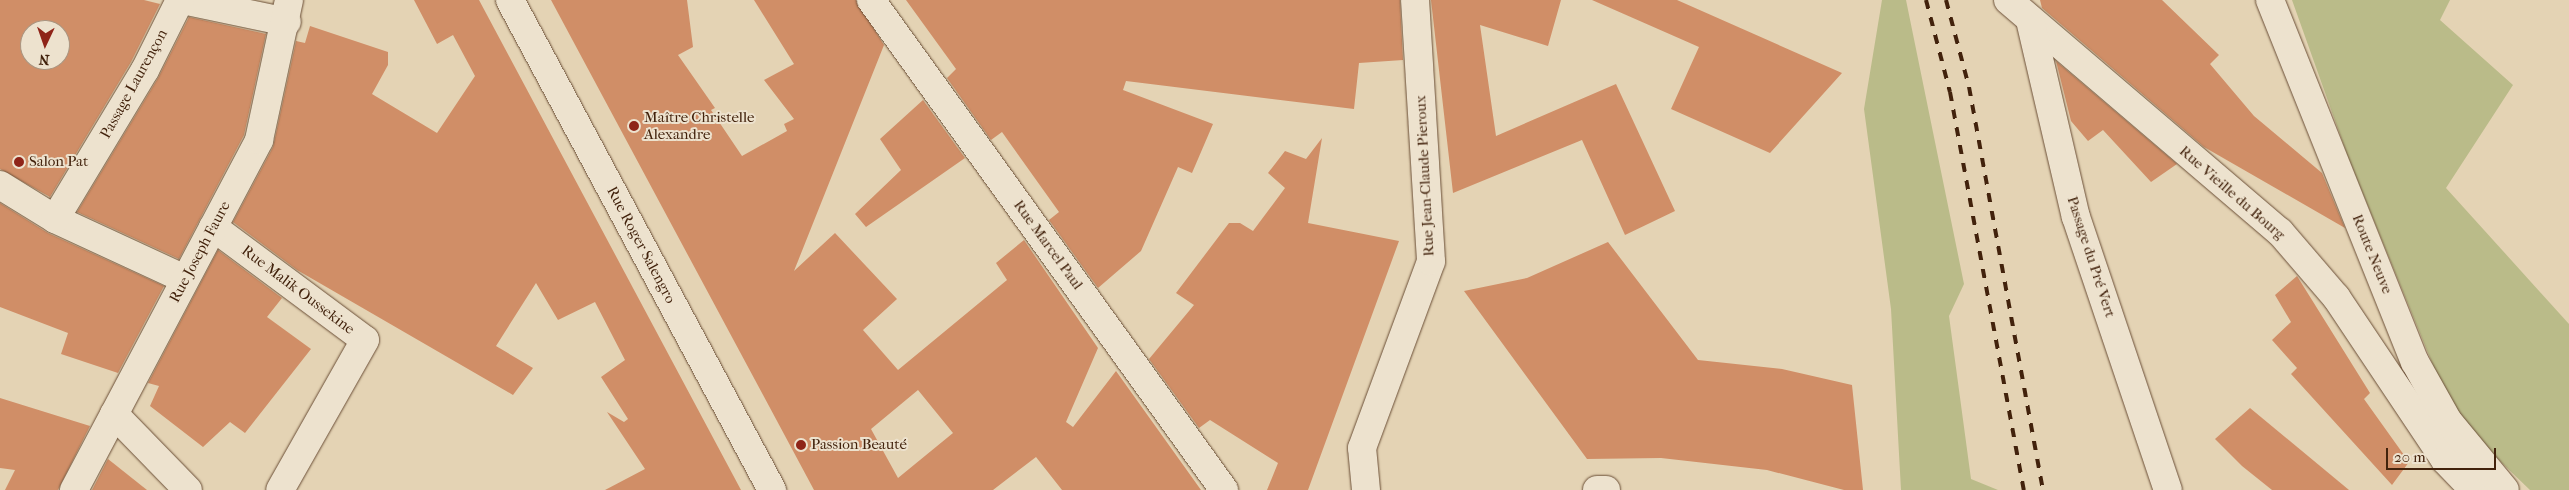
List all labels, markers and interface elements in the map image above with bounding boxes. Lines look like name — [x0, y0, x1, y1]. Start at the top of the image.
north arrow — [20, 20, 70, 70]
street label: Passage Laurençon — [97, 26, 171, 142]
text: N — [38, 51, 50, 68]
street label: Rue Jean-Claude Pieroux — [1412, 95, 1438, 257]
place label: Maître Christelle Alexandre — [644, 108, 754, 143]
marker: Maître Christelle Alexandre — [628, 120, 640, 132]
street label: Rue Vieille du Bourg — [2175, 142, 2289, 244]
place label: Salon Pat — [29, 153, 88, 171]
marker: Salon Pat — [13, 156, 25, 168]
street label: Rue Roger Salengro — [603, 183, 679, 307]
street label: Passage du Pré Vert — [2063, 194, 2119, 320]
street label: Rue Marcel Paul — [1009, 197, 1087, 293]
street label: Rue Joseph Faure — [166, 198, 234, 306]
street label: Route Neuve — [2348, 212, 2396, 296]
street label: Rue Malik Oussekine — [238, 242, 358, 338]
place label: Passion Beauté — [811, 436, 907, 454]
scale bar — [2389, 438, 2499, 470]
marker: Passion Beauté — [795, 439, 807, 451]
text: 20 m — [2394, 448, 2426, 466]

